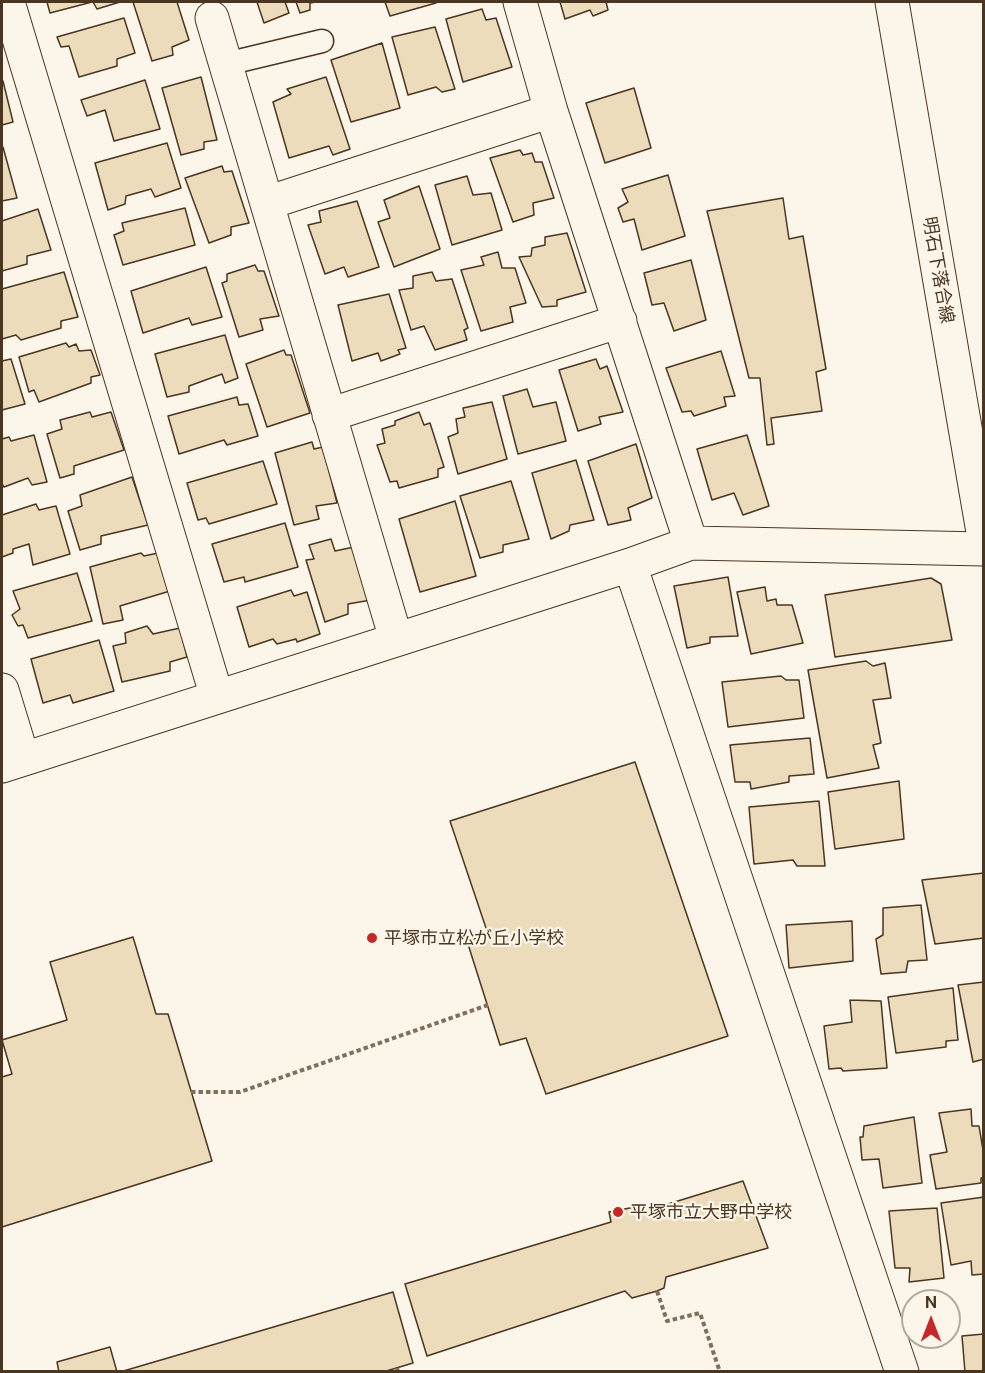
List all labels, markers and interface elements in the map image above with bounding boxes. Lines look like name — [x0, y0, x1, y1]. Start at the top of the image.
street label: 明石下落合線 — [918, 215, 958, 325]
place label: 平塚市立松が丘小学校 — [384, 927, 564, 949]
marker: 平塚市立松が丘小学校 — [365, 931, 379, 945]
place label: 平塚市立大野中学校 — [630, 1201, 792, 1223]
marker: 平塚市立大野中学校 — [611, 1205, 625, 1219]
north arrow — [901, 1289, 961, 1349]
text: N — [925, 1293, 937, 1312]

